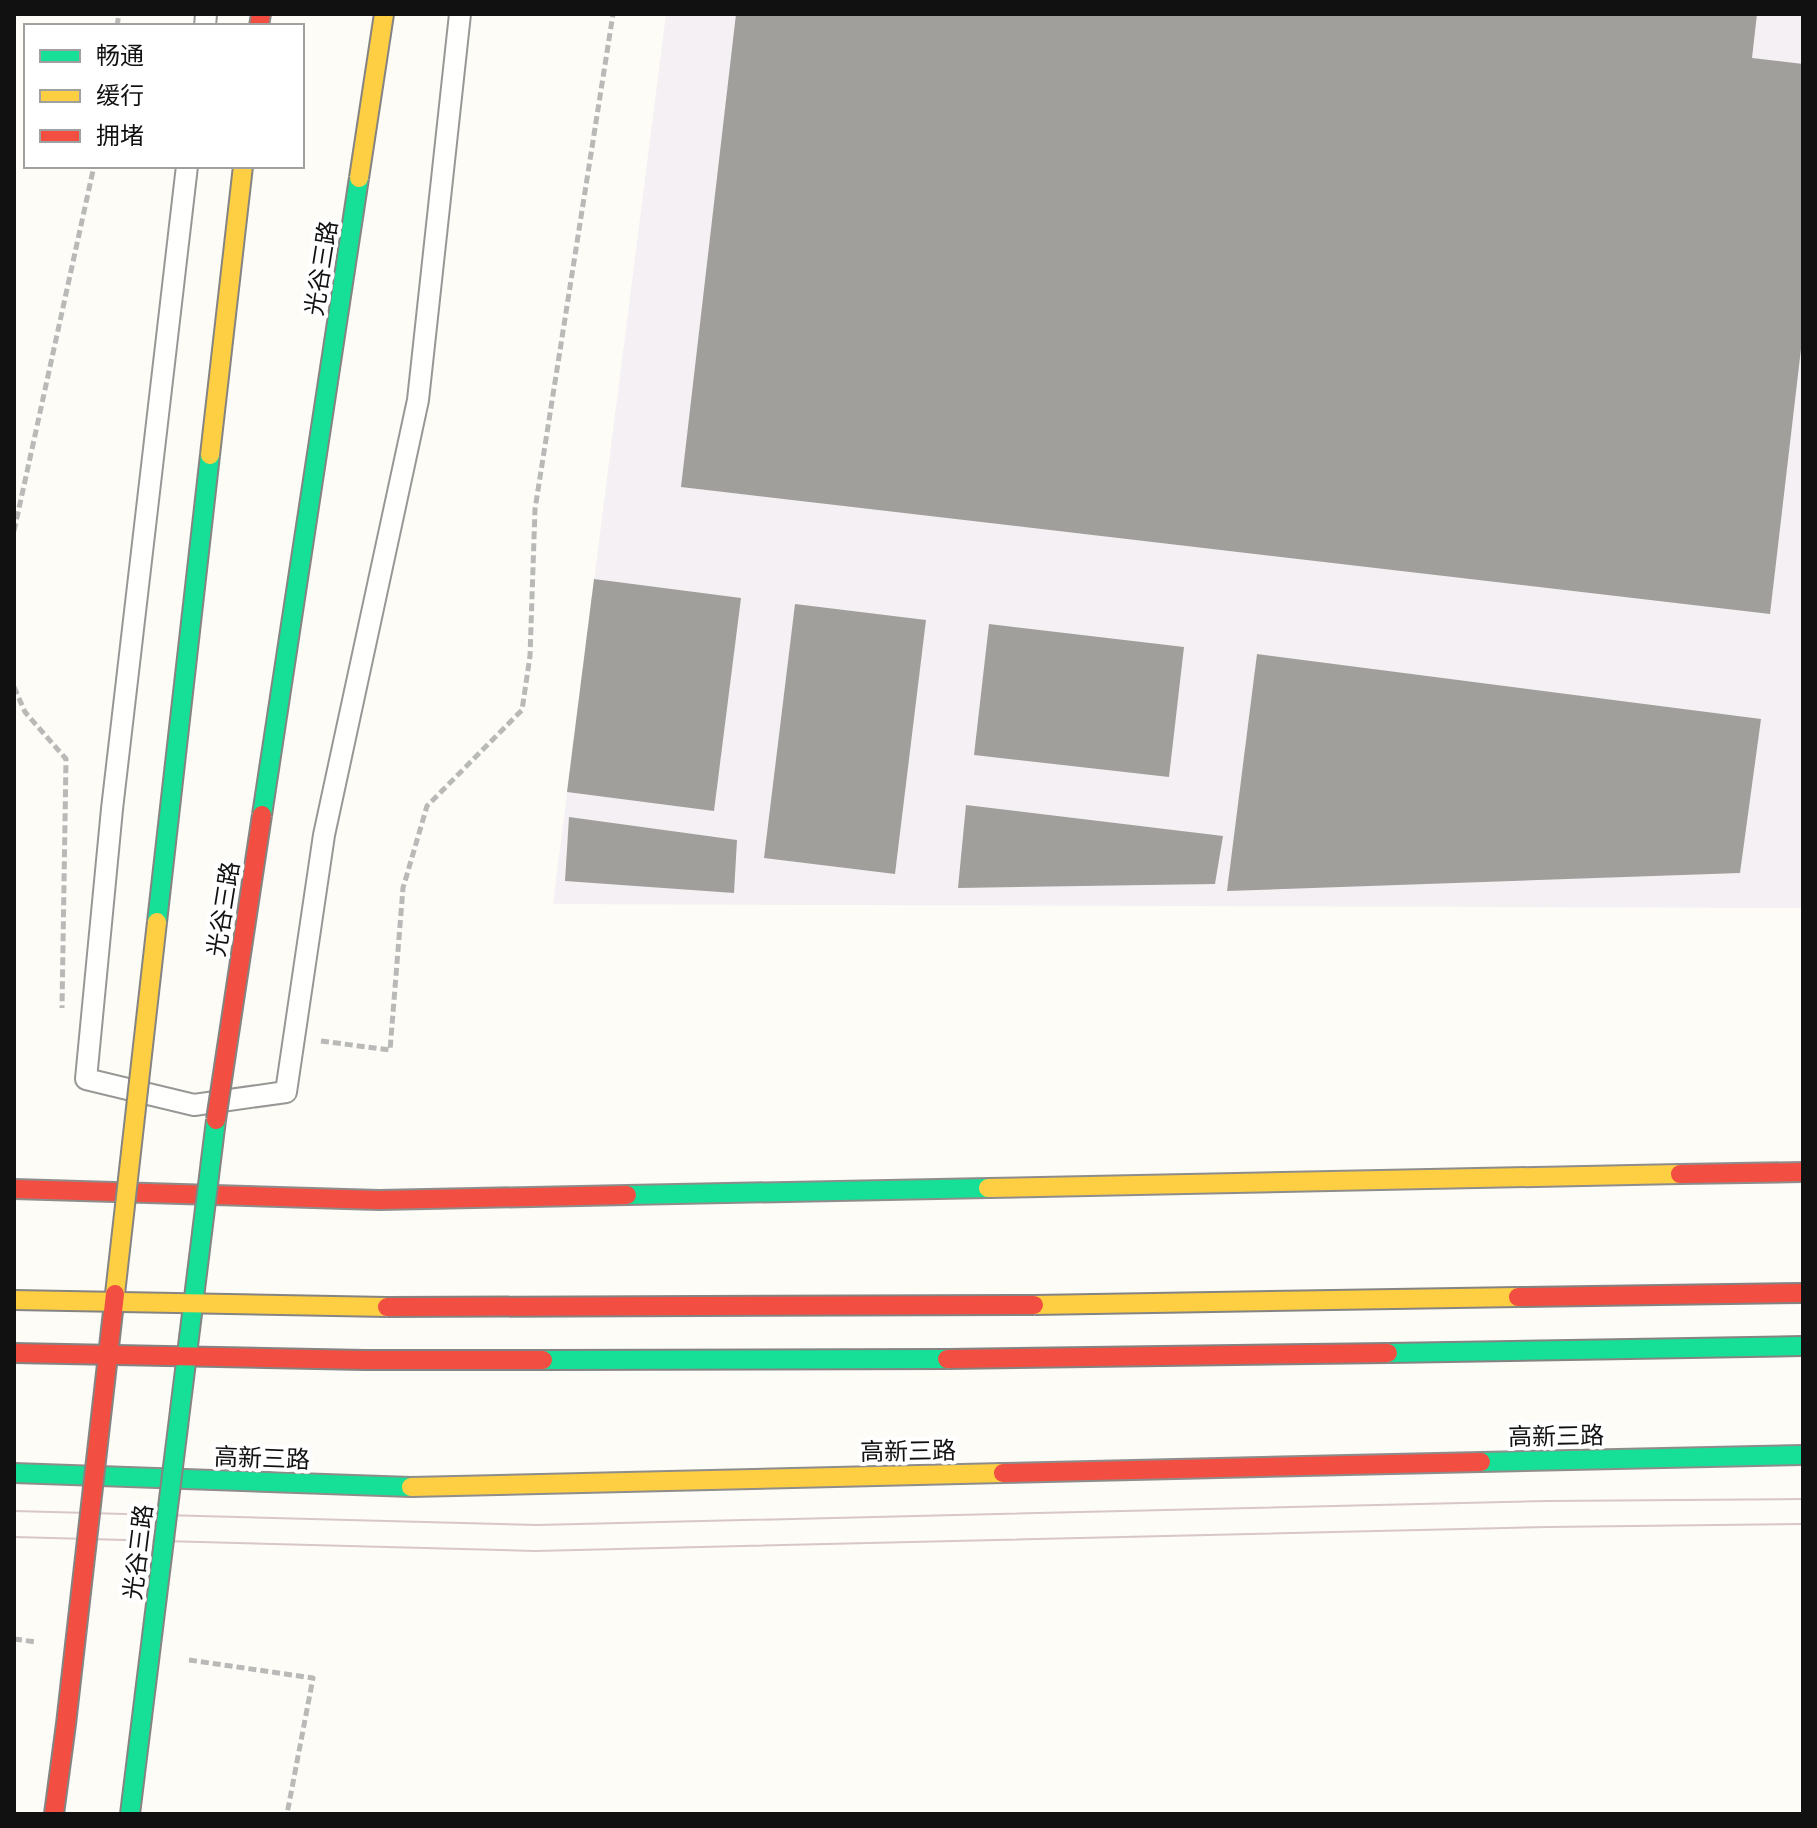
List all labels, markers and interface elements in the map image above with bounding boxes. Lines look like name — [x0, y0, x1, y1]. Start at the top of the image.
legend — [24, 24, 304, 168]
text: 畅通 — [96, 40, 144, 71]
text: 缓行 — [96, 80, 144, 111]
text: 拥堵 — [96, 120, 144, 151]
street label: 光谷三路 — [298, 218, 344, 318]
street label: 光谷三路 — [200, 859, 246, 959]
street label: 高新三路 — [1508, 1420, 1604, 1452]
street label: 高新三路 — [860, 1435, 956, 1467]
street label: 高新三路 — [213, 1441, 311, 1475]
street label: 光谷三路 — [117, 1502, 159, 1602]

